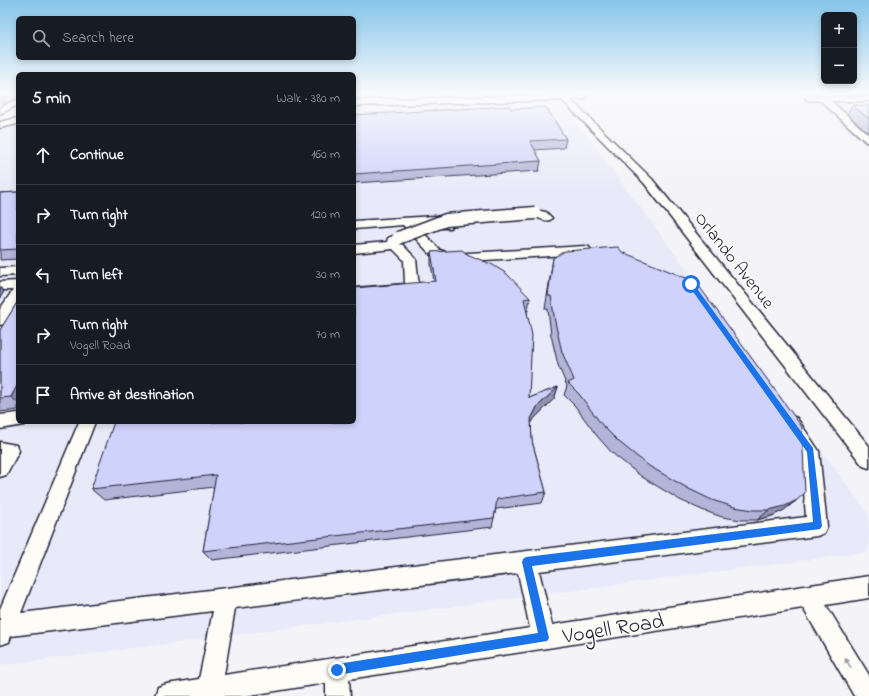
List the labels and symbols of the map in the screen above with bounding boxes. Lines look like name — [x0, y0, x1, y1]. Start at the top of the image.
street label: Orlando Avenue — [687, 207, 780, 316]
route start — [682, 275, 700, 293]
street label: Vogell Road — [559, 606, 667, 655]
one-way arrow — [844, 657, 851, 669]
route end — [328, 661, 346, 679]

